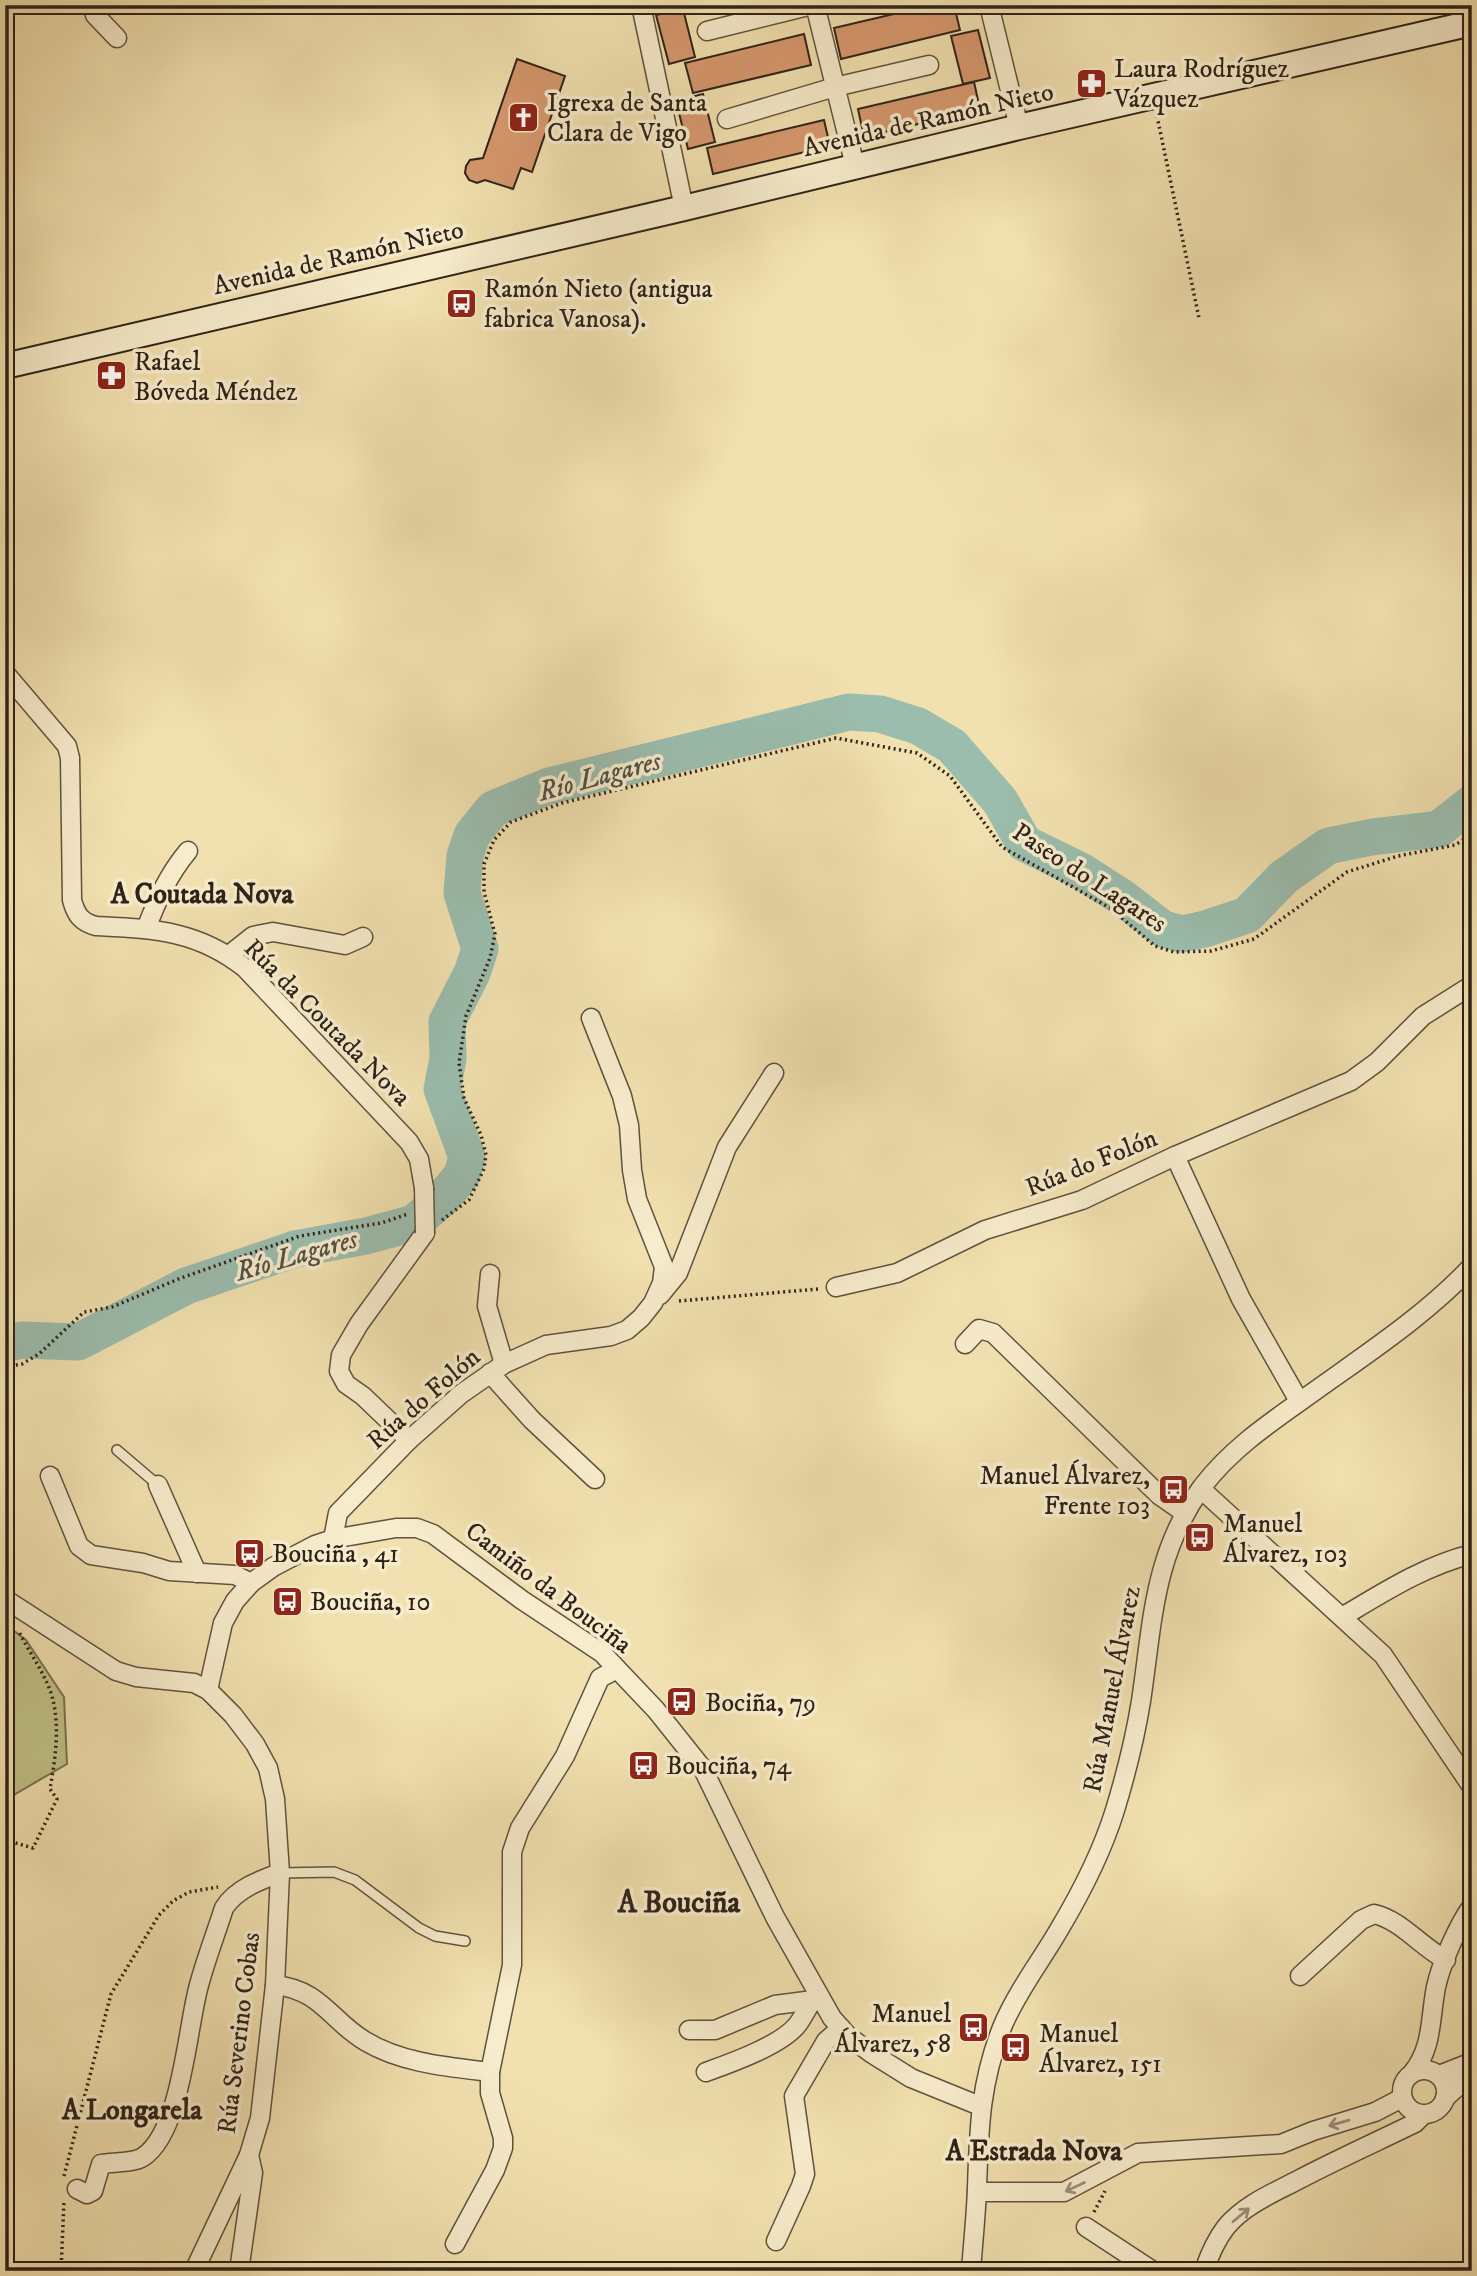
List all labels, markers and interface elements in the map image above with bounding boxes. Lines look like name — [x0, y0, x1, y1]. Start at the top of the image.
place label: Laura Rodríguez Vázquez — [1113, 53, 1289, 116]
pharmacy icon: Laura Rodríguez Vázquez — [1074, 66, 1108, 100]
street label: Avenida de Ramón Nieto — [800, 76, 1057, 165]
place label: Igrexa de Santa Clara de Vigo — [547, 87, 707, 150]
church icon: Igrexa de Santa Clara de Vigo — [507, 100, 541, 134]
street label: Avenida de Ramón Nieto — [210, 214, 467, 303]
place label: Ramón Nieto (antigua fabrica Vanosa). — [484, 273, 713, 336]
bus stop icon: Ramón Nieto (antigua fabrica Vanosa). — [444, 286, 478, 320]
place label: Rafael Bóveda Méndez — [134, 346, 298, 409]
pharmacy icon: Rafael Bóveda Méndez — [94, 359, 128, 393]
water label: Río Lagares — [533, 743, 665, 810]
street label: Paseo do Lagares — [1006, 816, 1173, 940]
district label: A Coutada Nova — [110, 877, 294, 912]
street label: Rúa da Coutada Nova — [236, 932, 418, 1114]
street label: Rúa do Folón — [1021, 1122, 1163, 1205]
water label: Río Lagares — [230, 1221, 362, 1290]
street label: Rúa do Folón — [361, 1341, 488, 1457]
place label: Manuel Álvarez, Frente 103 — [980, 1459, 1150, 1523]
bus stop icon: Manuel Álvarez, Frente 103 — [1156, 1473, 1190, 1507]
place label: Manuel Álvarez, 103 — [1223, 1508, 1347, 1571]
street label: Camiño da Bouciña — [458, 1515, 638, 1662]
bus stop icon: Manuel Álvarez, 103 — [1183, 1521, 1217, 1555]
bus stop icon: Bouciña , 41 — [232, 1536, 266, 1570]
place label: Bouciña , 41 — [272, 1538, 399, 1571]
street label: Rúa Manuel Álvarez — [1075, 1583, 1149, 1795]
bus stop icon: Bouciña, 10 — [270, 1584, 304, 1618]
place label: Bouciña, 10 — [310, 1586, 430, 1619]
bus stop icon: Bociña, 79 — [665, 1685, 699, 1719]
place label: Bociña, 79 — [705, 1687, 816, 1720]
bus stop icon: Bouciña, 74 — [626, 1748, 660, 1782]
place label: Bouciña, 74 — [666, 1750, 792, 1783]
district label: A Bouciña — [617, 1885, 742, 1922]
street label: Rúa Severino Cobas — [211, 1930, 268, 2136]
place label: Manuel Álvarez, 58 — [834, 1998, 951, 2061]
bus stop icon: Manuel Álvarez, 58 — [957, 2011, 991, 2045]
place label: Manuel Álvarez, 151 — [1039, 2018, 1162, 2081]
bus stop icon: Manuel Álvarez, 151 — [999, 2031, 1033, 2065]
district label: A Longarela — [61, 2093, 203, 2128]
one-way arrow — [1328, 2118, 1350, 2131]
district label: A Estrada Nova — [945, 2134, 1123, 2169]
one-way arrow — [1064, 2181, 1085, 2194]
one-way arrow — [1232, 2207, 1250, 2223]

